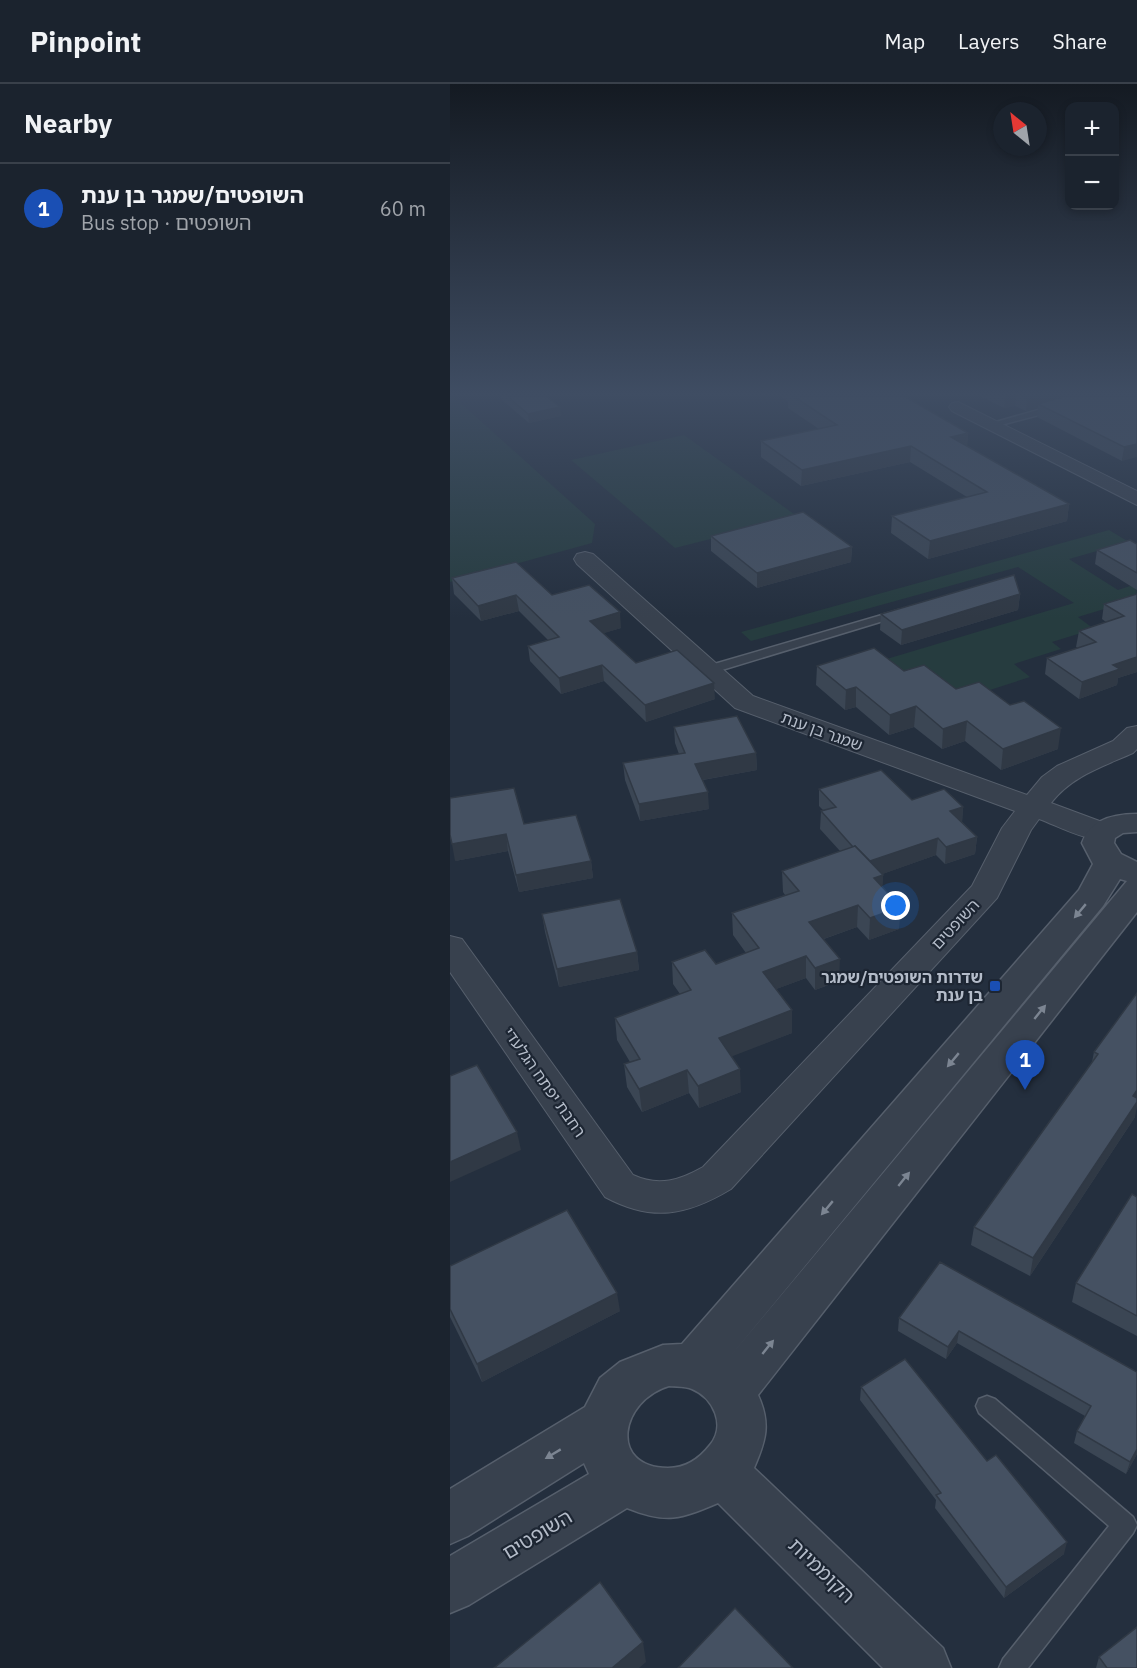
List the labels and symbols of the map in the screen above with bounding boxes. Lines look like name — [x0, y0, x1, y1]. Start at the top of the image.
north arrow — [993, 102, 1047, 156]
street label: שמגר בן ענת — [779, 707, 865, 755]
your location — [881, 891, 910, 920]
street label: השופטים — [927, 895, 983, 953]
one-way arrow — [1073, 903, 1086, 919]
place label: שדרות השופטים/שמגר בן ענת — [821, 967, 983, 1005]
marker: שדרות השופטים/שמגר בן ענת — [988, 979, 1002, 993]
one-way arrow — [1034, 1004, 1046, 1019]
street label: רחבת יפתח הגלעדי — [500, 1023, 590, 1141]
pin: 1 — [1006, 1040, 1044, 1090]
one-way arrow — [947, 1052, 960, 1067]
one-way arrow — [897, 1172, 910, 1187]
one-way arrow — [820, 1200, 833, 1216]
one-way arrow — [761, 1340, 774, 1355]
one-way arrow — [545, 1448, 561, 1459]
street label: השופטים — [497, 1503, 577, 1565]
street label: הקוממיות — [783, 1532, 861, 1608]

